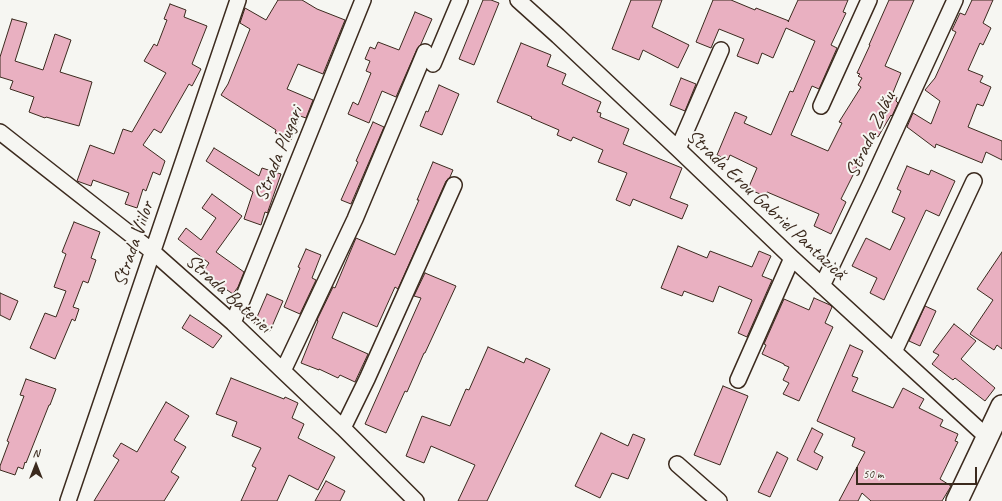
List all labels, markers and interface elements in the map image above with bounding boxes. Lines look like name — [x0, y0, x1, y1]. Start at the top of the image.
street label: Strada Zalău — [841, 88, 901, 182]
street label: Strada Plugari — [249, 103, 309, 205]
street label: Strada Erou Gabriel Pantazică — [681, 125, 851, 285]
street label: Strada Viilor — [108, 198, 160, 290]
street label: Strada Bateriei — [180, 249, 276, 339]
north arrow — [16, 445, 56, 485]
text: N — [33, 446, 39, 460]
scale bar — [858, 459, 979, 485]
text: 50 m — [863, 466, 883, 482]

